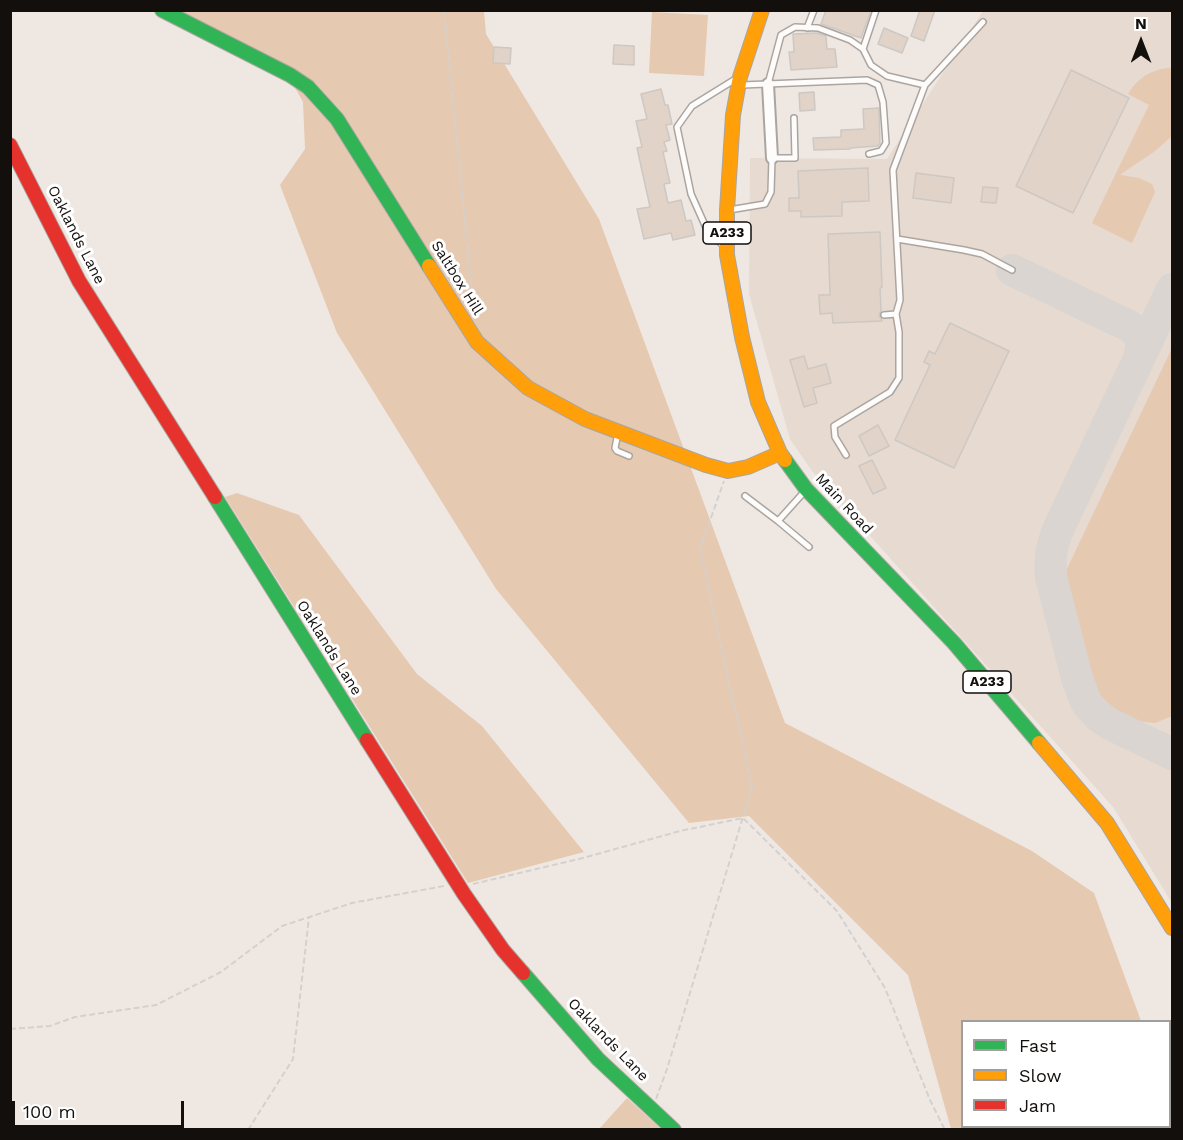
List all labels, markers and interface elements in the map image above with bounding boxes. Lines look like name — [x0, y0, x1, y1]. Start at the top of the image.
north arrow — [1111, 12, 1171, 72]
text: N — [1135, 14, 1147, 33]
street label: Oaklands Lane — [43, 183, 109, 287]
road number: A233 — [703, 222, 751, 244]
street label: Saltbox Hill — [427, 238, 487, 318]
street label: Main Road — [811, 470, 877, 538]
street label: Oaklands Lane — [293, 597, 365, 699]
road number: A233 — [963, 671, 1011, 693]
street label: Oaklands Lane — [564, 995, 652, 1085]
legend — [961, 1020, 1171, 1128]
text: Fast — [1019, 1035, 1056, 1056]
text: Slow — [1019, 1065, 1062, 1086]
scale bar — [15, 1089, 188, 1127]
text: Jam — [1019, 1095, 1056, 1116]
text: 100 m — [23, 1101, 76, 1122]

